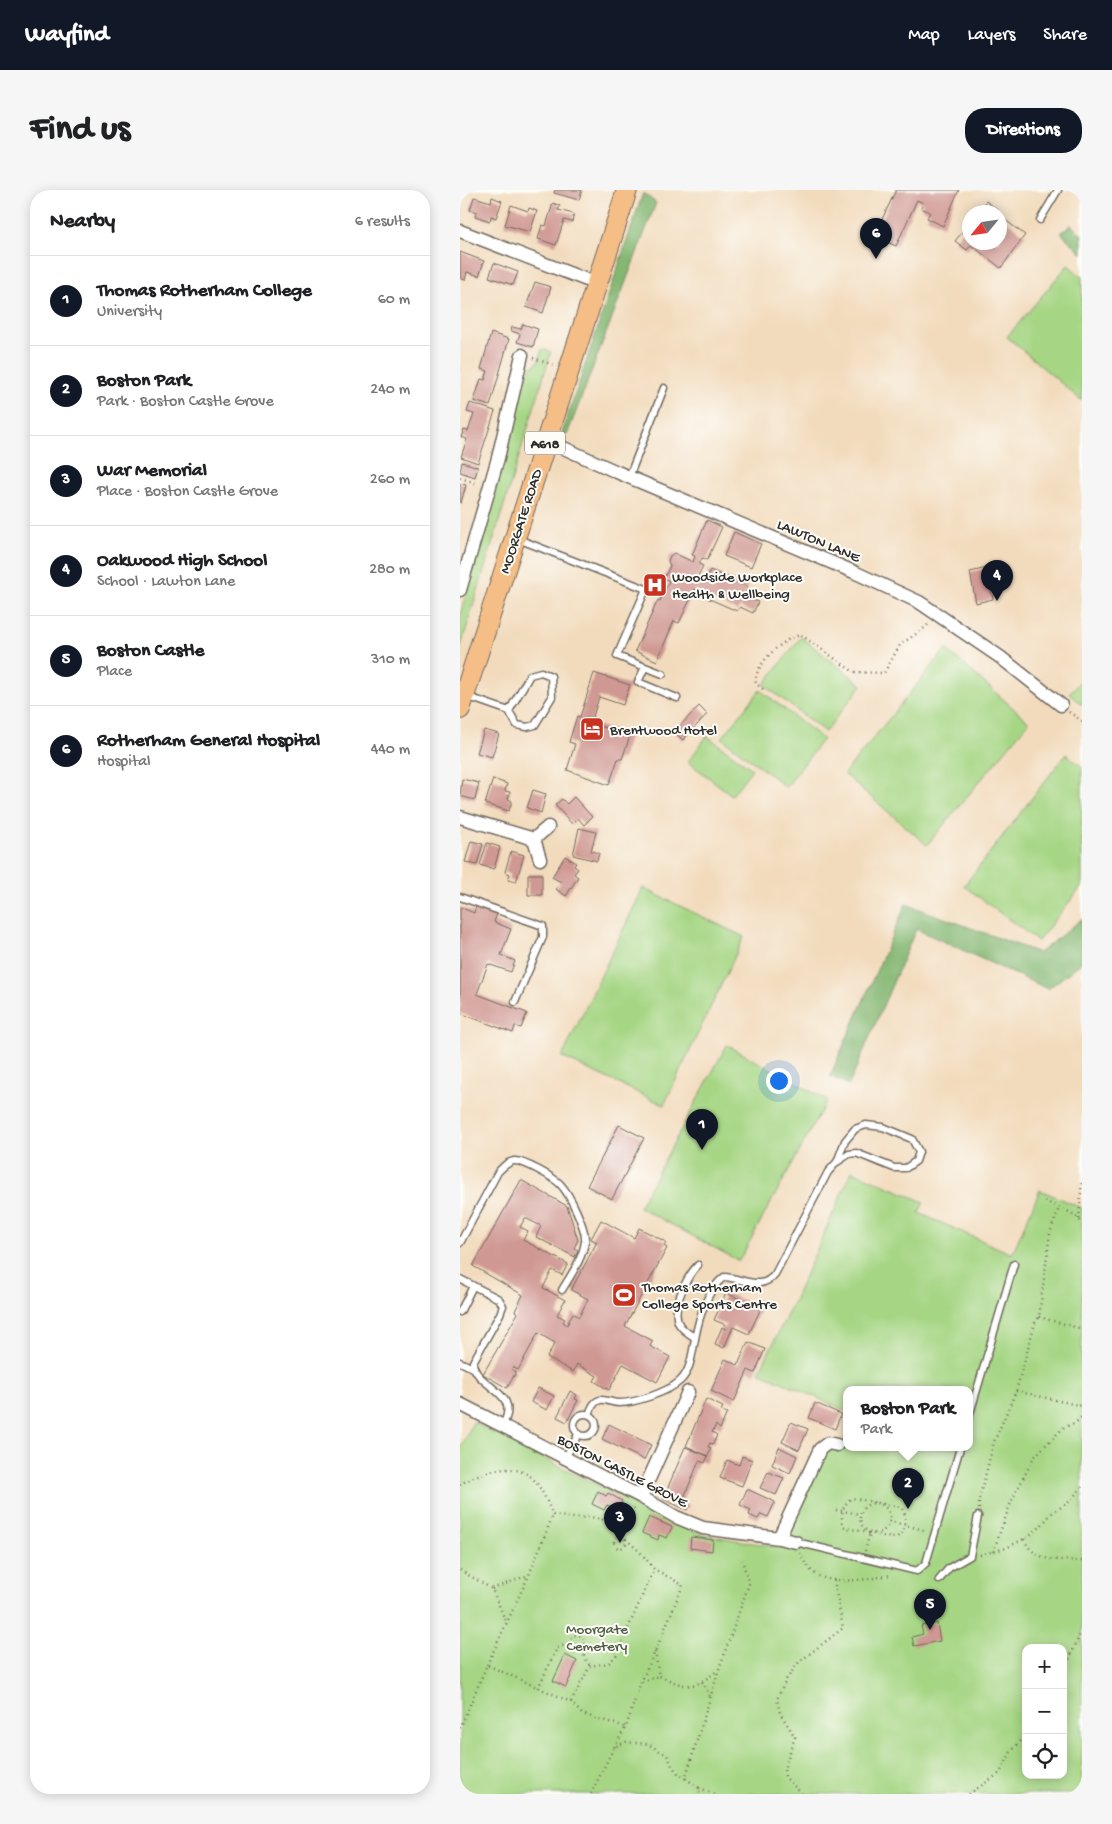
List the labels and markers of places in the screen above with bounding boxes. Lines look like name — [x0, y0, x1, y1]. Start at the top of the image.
pin: 6 — [860, 218, 892, 259]
pin: 4 — [981, 560, 1013, 601]
place label: Woodside Workplace Health & Wellbeing — [672, 569, 803, 604]
hospital icon: Woodside Workplace Health & Wellbeing — [642, 572, 668, 598]
hotel icon: Brentwood Hotel — [579, 716, 605, 742]
place label: Brentwood Hotel — [609, 722, 717, 740]
pin: 1 — [686, 1109, 718, 1150]
place label: Thomas Rotherham College Sports Centre — [641, 1279, 777, 1314]
sports icon: Thomas Rotherham College Sports Centre — [611, 1282, 637, 1308]
pin: 2 — [892, 1468, 924, 1509]
pin: 3 — [604, 1502, 636, 1543]
pin: 5 — [914, 1589, 946, 1630]

